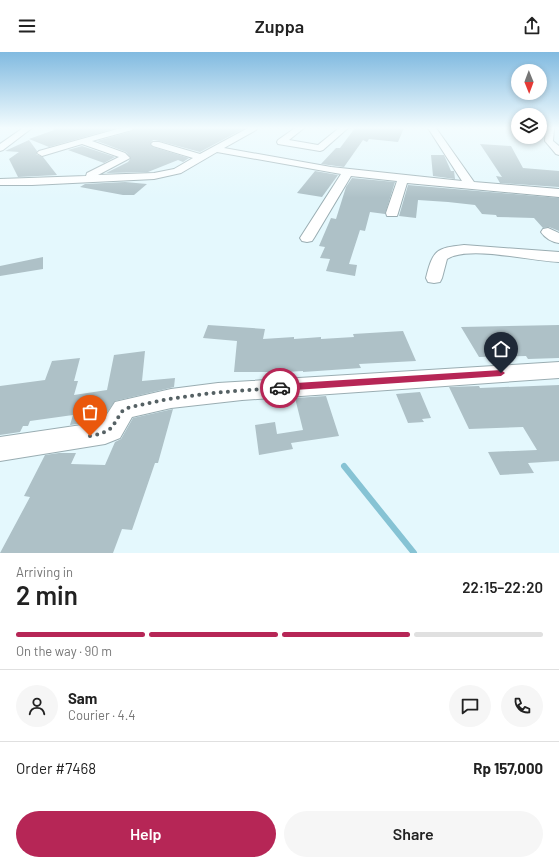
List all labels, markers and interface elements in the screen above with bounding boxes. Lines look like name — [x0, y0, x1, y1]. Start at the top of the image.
icon: menu — [16, 15, 38, 37]
text: Zuppa — [255, 15, 304, 37]
icon: share — [521, 15, 543, 37]
north arrow — [511, 64, 547, 100]
map controls — [511, 64, 547, 144]
button: layers — [511, 108, 547, 144]
pin — [484, 332, 518, 373]
icon: home — [490, 338, 512, 360]
courier — [260, 368, 300, 408]
icon: car — [269, 377, 291, 399]
pin — [73, 395, 107, 436]
icon: bag — [79, 401, 101, 423]
text: Arriving in — [16, 564, 73, 580]
text: 22:15–22:20 — [462, 578, 543, 596]
text: 2 min — [16, 579, 78, 610]
text: On the way · 90 m — [16, 643, 112, 659]
button: person — [16, 685, 58, 727]
button: chat — [449, 685, 491, 727]
button: phone — [501, 685, 543, 727]
text: Sam — [68, 689, 97, 707]
text: Courier · 4.4 — [68, 707, 136, 723]
text: Order #7468 — [16, 759, 96, 777]
text: Rp 157,000 — [473, 759, 543, 777]
button: Help — [16, 811, 276, 857]
button: Share — [284, 811, 543, 857]

